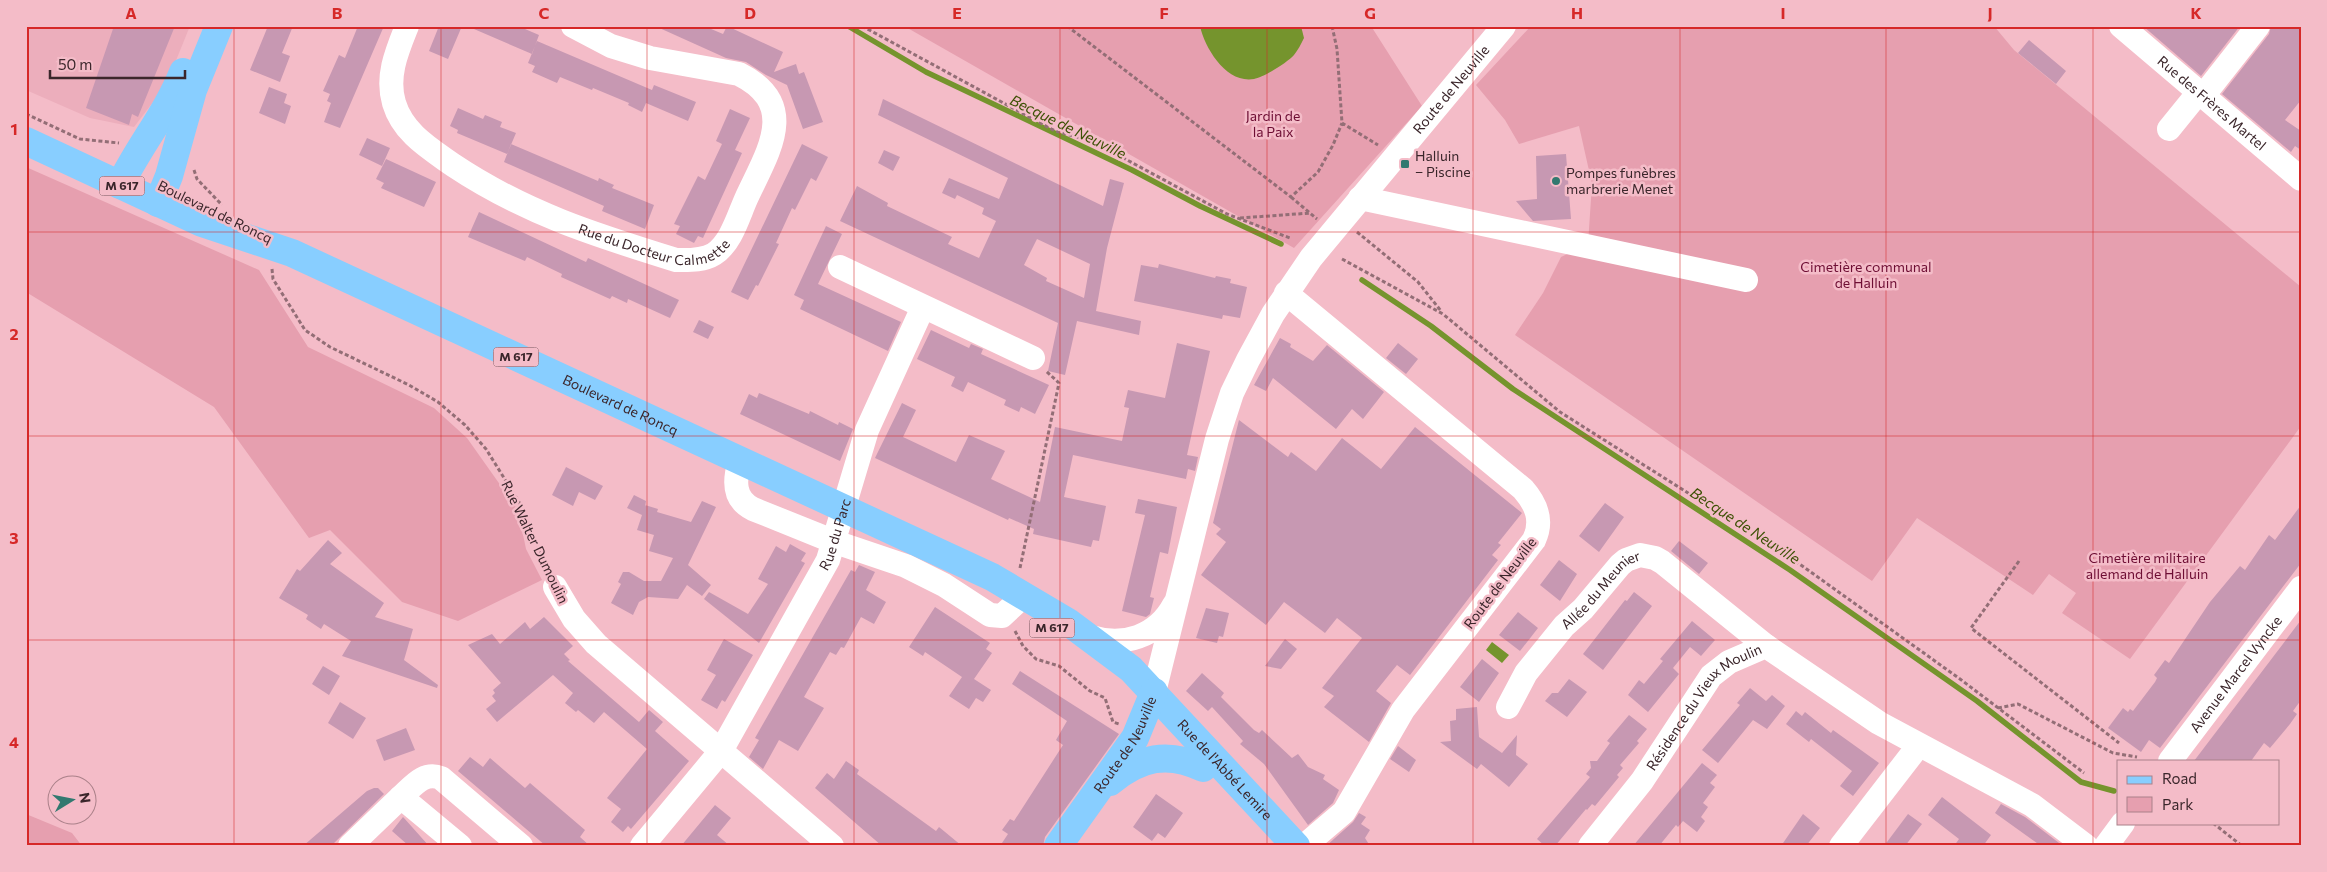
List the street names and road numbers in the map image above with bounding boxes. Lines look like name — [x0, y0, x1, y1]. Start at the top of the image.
street label: Route de Neuville — [1409, 41, 1493, 137]
street label: Rue des Frères Martel — [2154, 52, 2270, 154]
road number: M 617 — [100, 177, 144, 196]
street label: Boulevard de Roncq — [155, 177, 275, 247]
street label: Rue du Docteur Calmette — [576, 220, 733, 268]
road number: M 617 — [494, 348, 538, 367]
street label: Boulevard de Roncq — [560, 371, 681, 439]
street label: Rue Walter Dumoulin — [498, 478, 573, 606]
street label: Rue du Parc — [815, 496, 854, 573]
street label: Route de Neuville — [1460, 534, 1539, 632]
street label: Allée du Meunier — [1557, 547, 1643, 633]
street label: Avenue Marcel Vyncke — [2186, 612, 2285, 736]
road number: M 617 — [1030, 618, 1074, 638]
street label: Résidence du Vieux Moulin — [1642, 640, 1764, 773]
street label: Route de Neuville — [1090, 694, 1159, 796]
street label: Rue de l'Abbé Lemire — [1174, 716, 1276, 823]

